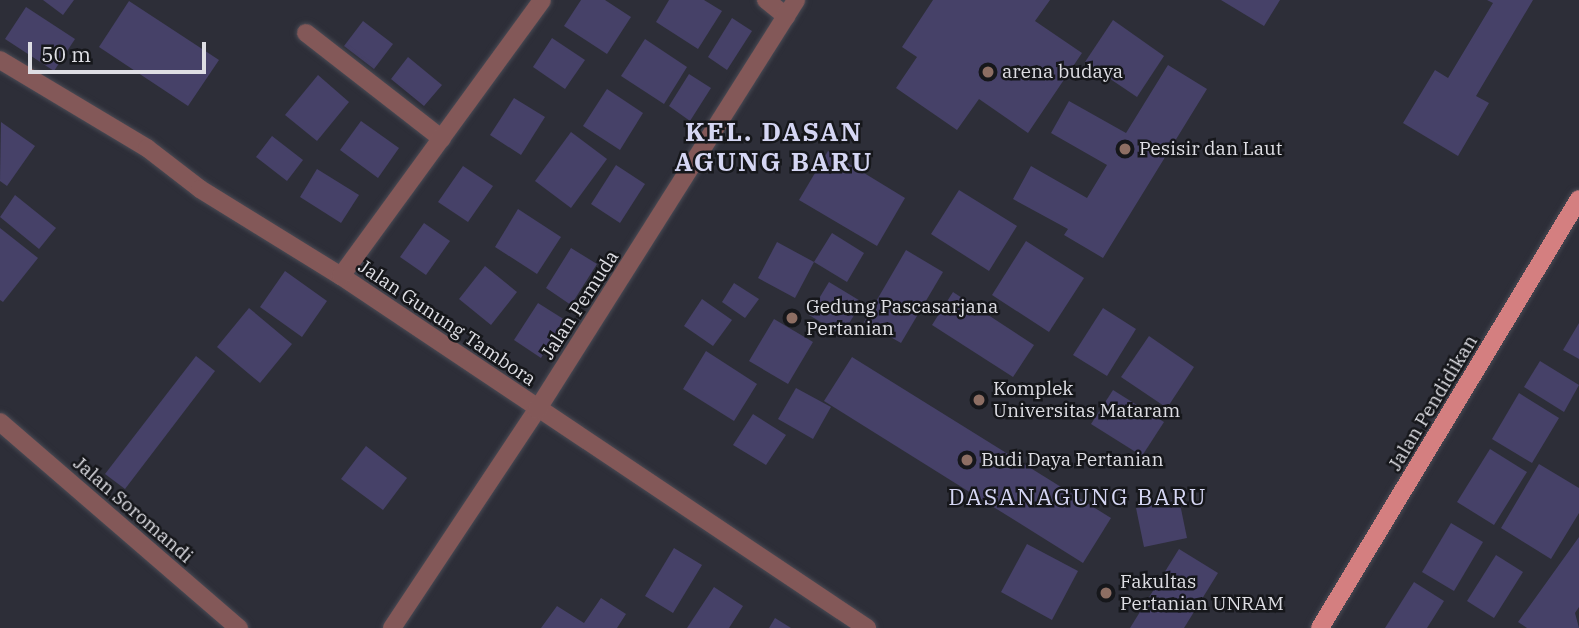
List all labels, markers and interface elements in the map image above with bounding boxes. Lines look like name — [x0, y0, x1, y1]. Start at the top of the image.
scale bar — [32, 28, 210, 72]
text: 50 m — [41, 40, 91, 68]
place label: arena budaya — [1002, 61, 1123, 83]
marker: arena budaya — [980, 64, 996, 80]
district label: KEL. DASAN AGUNG BARU — [676, 116, 872, 178]
place label: Pesisir dan Laut — [1139, 138, 1283, 160]
marker: Pesisir dan Laut — [1117, 141, 1133, 157]
street label: Jalan Pemuda — [536, 246, 624, 364]
street label: Jalan Gunung Tambora — [354, 255, 540, 391]
place label: Gedung Pascasarjana Pertanian — [806, 296, 998, 340]
marker: Gedung Pascasarjana Pertanian — [784, 310, 800, 326]
street label: Jalan Pendidikan — [1384, 331, 1482, 475]
place label: Komplek Universitas Mataram — [993, 378, 1180, 422]
marker: Komplek Universitas Mataram — [971, 392, 987, 408]
place label: Budi Daya Pertanian — [981, 449, 1164, 471]
street label: Jalan Soromandi — [69, 452, 197, 568]
marker: Budi Daya Pertanian — [959, 452, 975, 468]
district label: DASANAGUNG BARU — [950, 482, 1206, 510]
place label: Fakultas Pertanian UNRAM — [1120, 571, 1284, 615]
marker: Fakultas Pertanian UNRAM — [1098, 585, 1114, 601]

